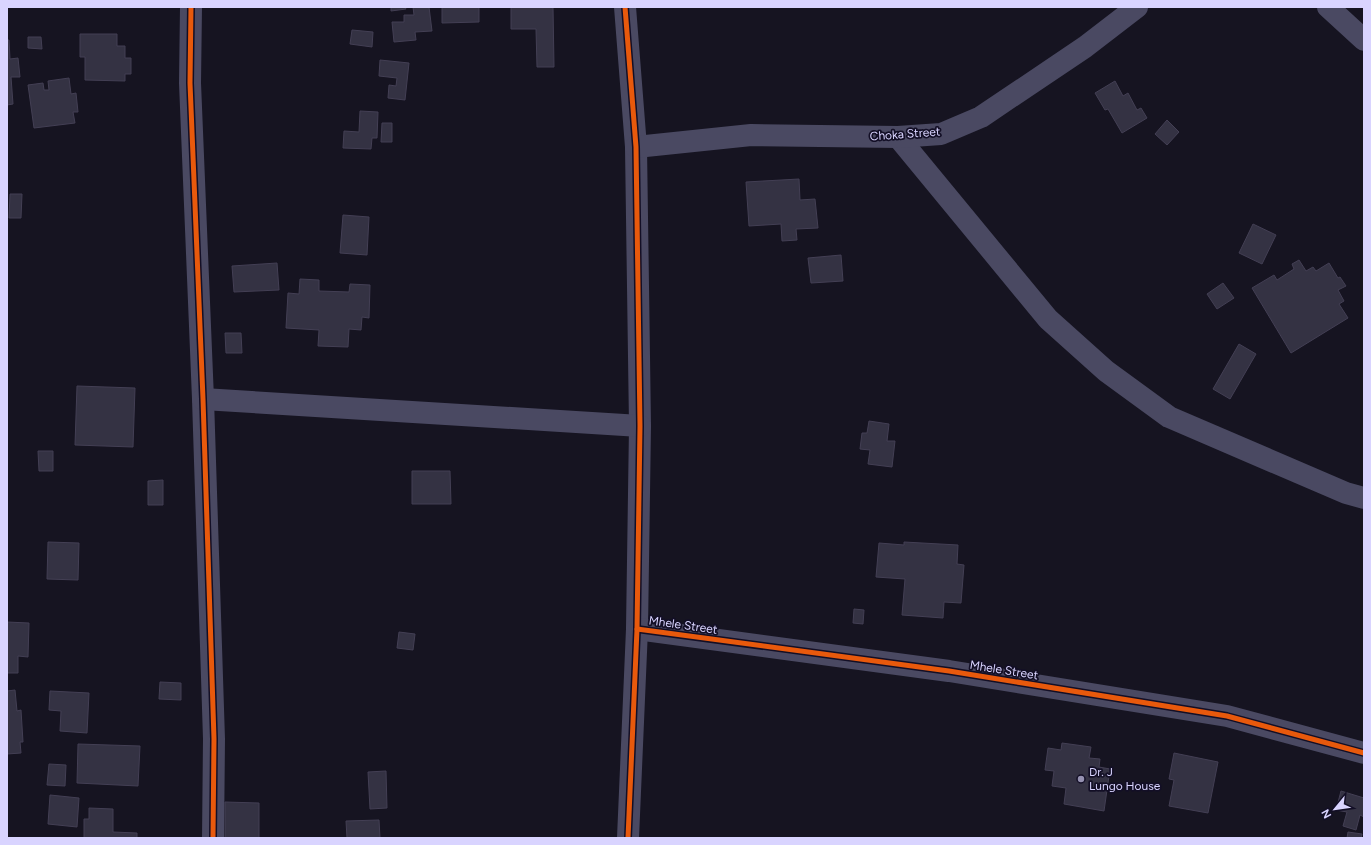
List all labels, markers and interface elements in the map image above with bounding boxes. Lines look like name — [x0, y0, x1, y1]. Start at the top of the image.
street label: Choka Street — [869, 125, 941, 143]
street label: Mhele Street — [648, 613, 719, 637]
street label: Mhele Street — [969, 658, 1040, 682]
place label: Dr. J Lungo House — [1089, 765, 1161, 793]
marker: Dr. J Lungo House — [1076, 774, 1086, 784]
north arrow — [1315, 789, 1355, 829]
text: N — [1319, 807, 1334, 820]

